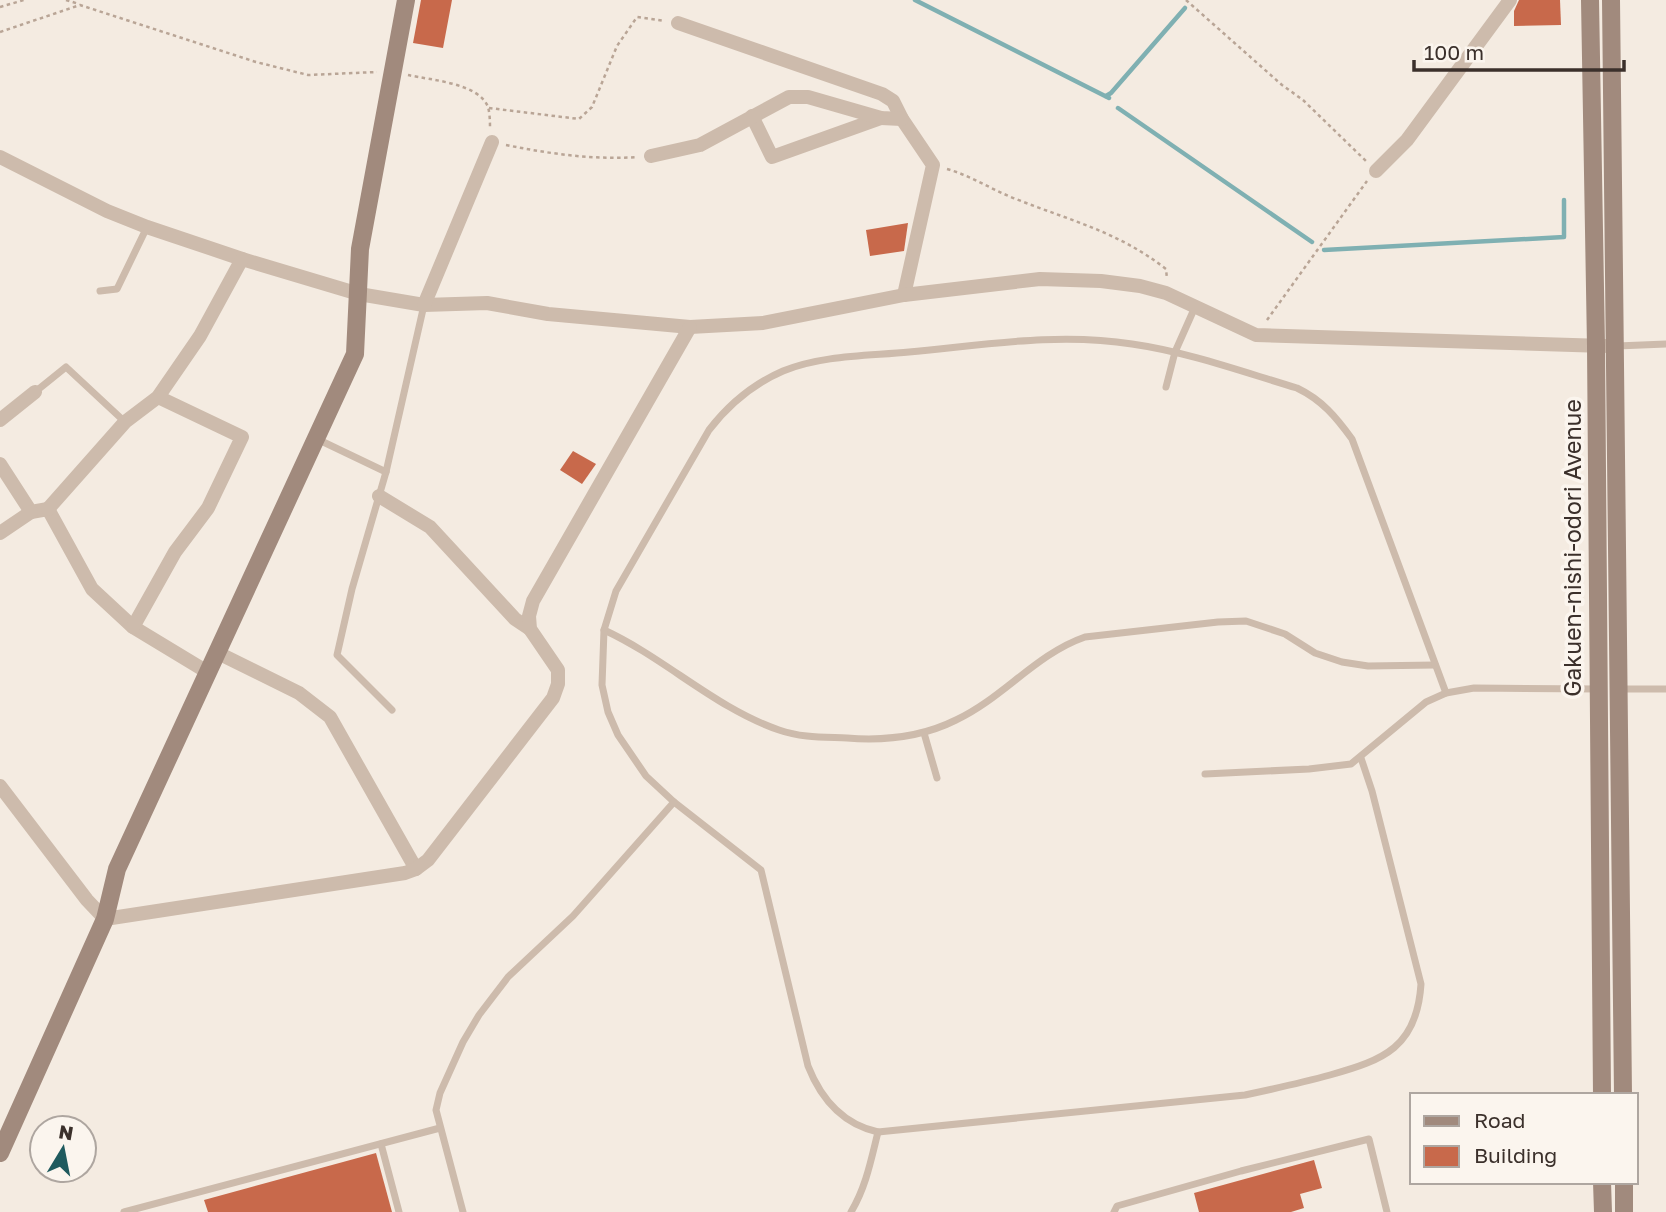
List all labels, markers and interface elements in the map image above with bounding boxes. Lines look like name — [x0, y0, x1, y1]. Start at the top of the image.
scale bar — [1414, 28, 1624, 72]
text: 100 m — [1424, 39, 1484, 65]
street label: Gakuen-nishi-odori Avenue — [1558, 399, 1586, 697]
legend — [1410, 1093, 1638, 1184]
text: Road — [1474, 1107, 1525, 1133]
north arrow — [28, 1114, 98, 1184]
text: N — [57, 1119, 75, 1144]
text: Building — [1474, 1142, 1557, 1168]

